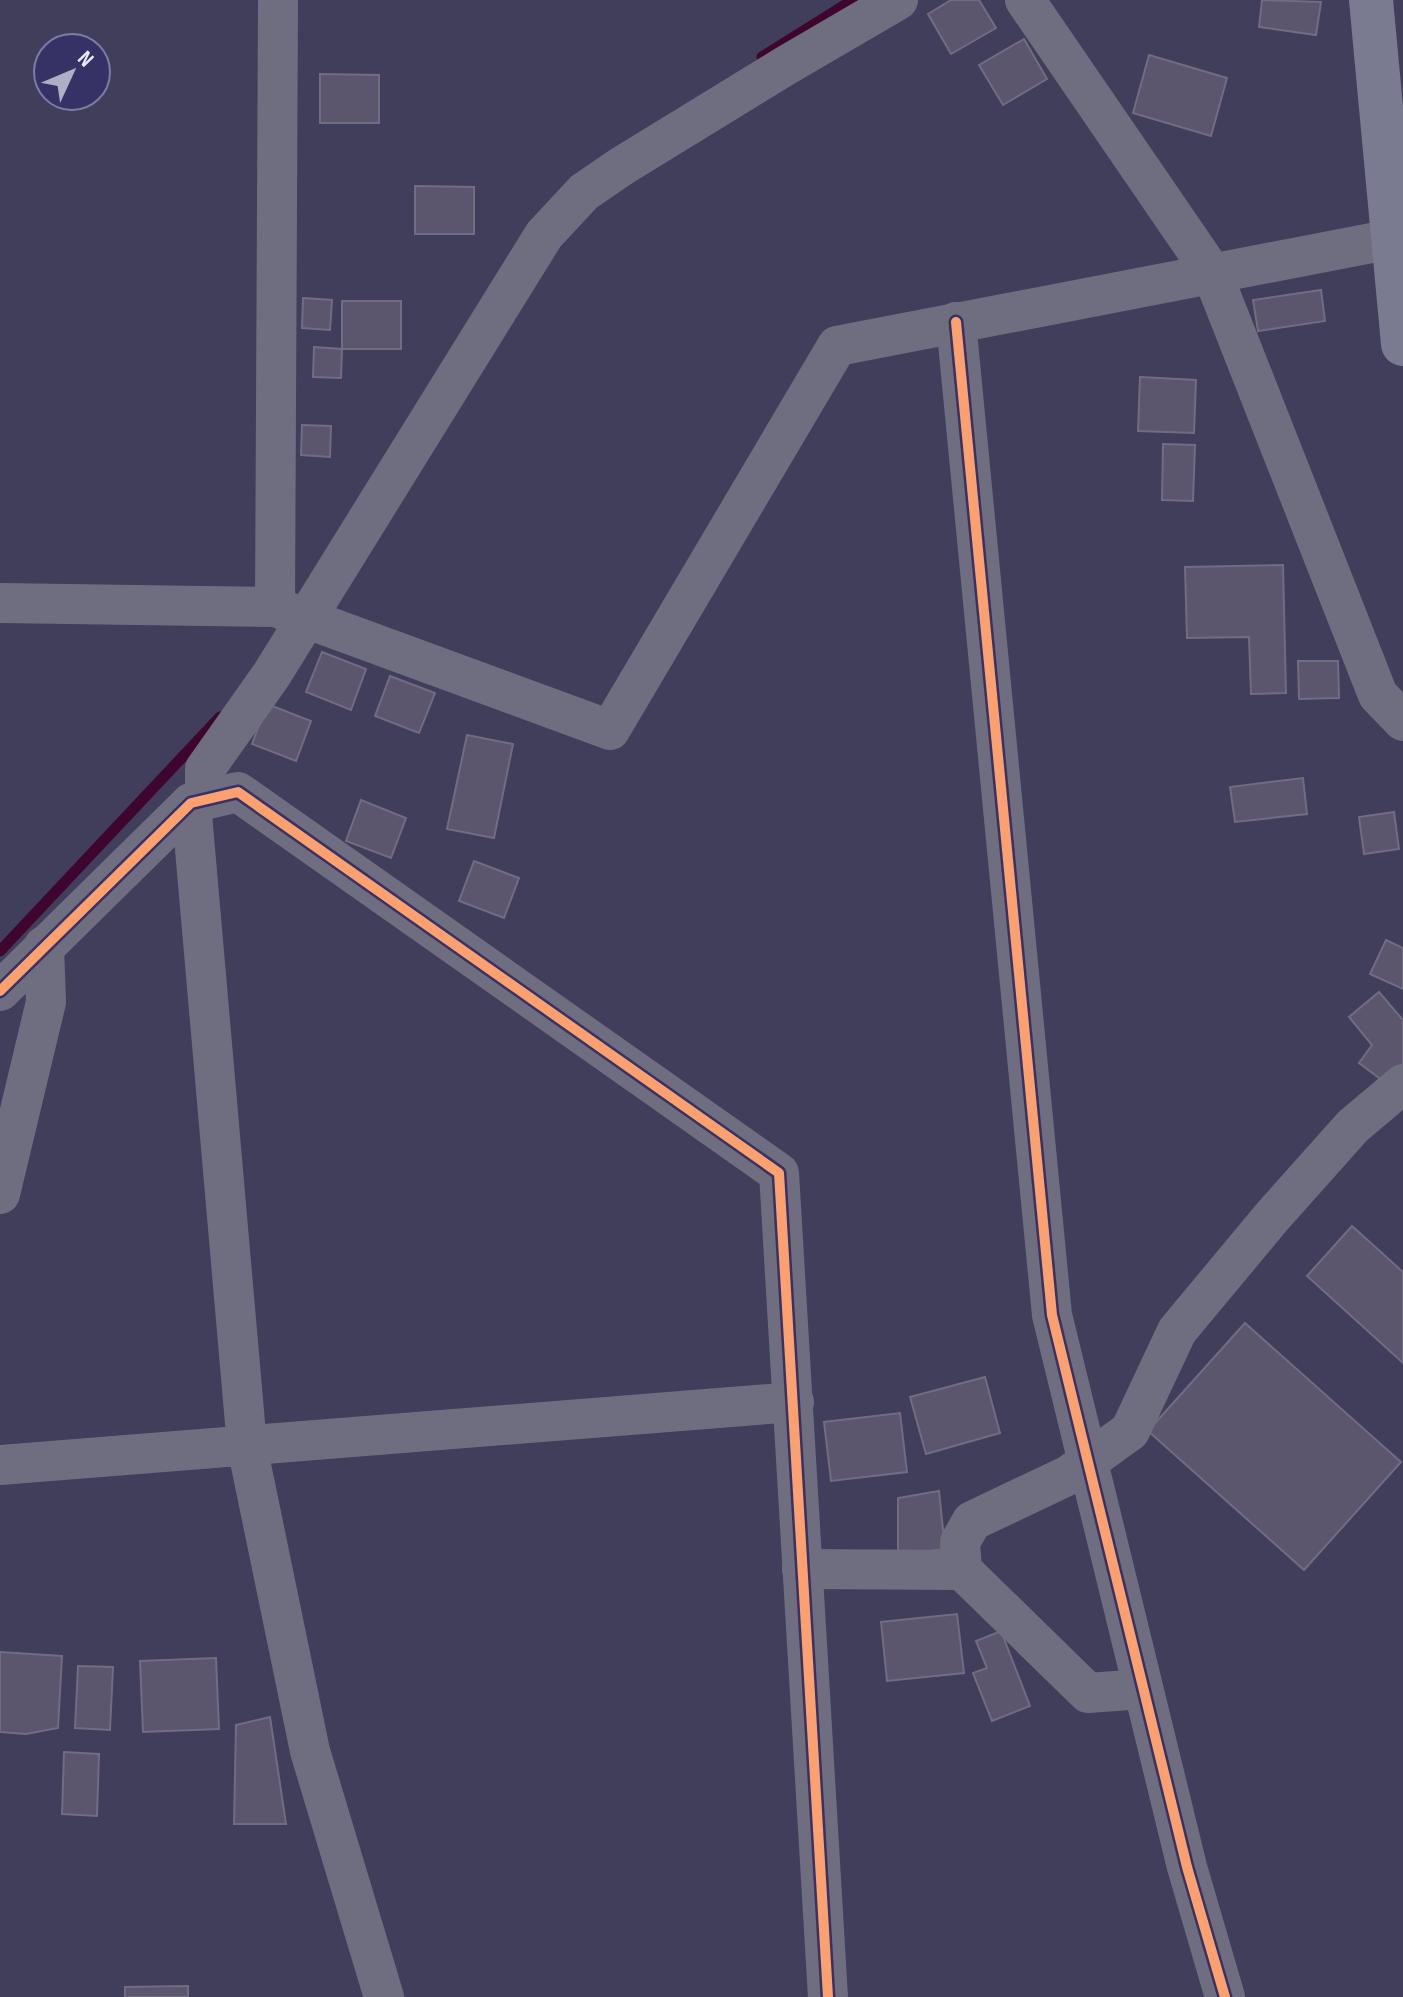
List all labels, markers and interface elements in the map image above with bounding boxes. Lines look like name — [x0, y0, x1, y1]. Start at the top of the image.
north arrow — [32, 32, 112, 112]
text: N — [72, 46, 99, 73]

